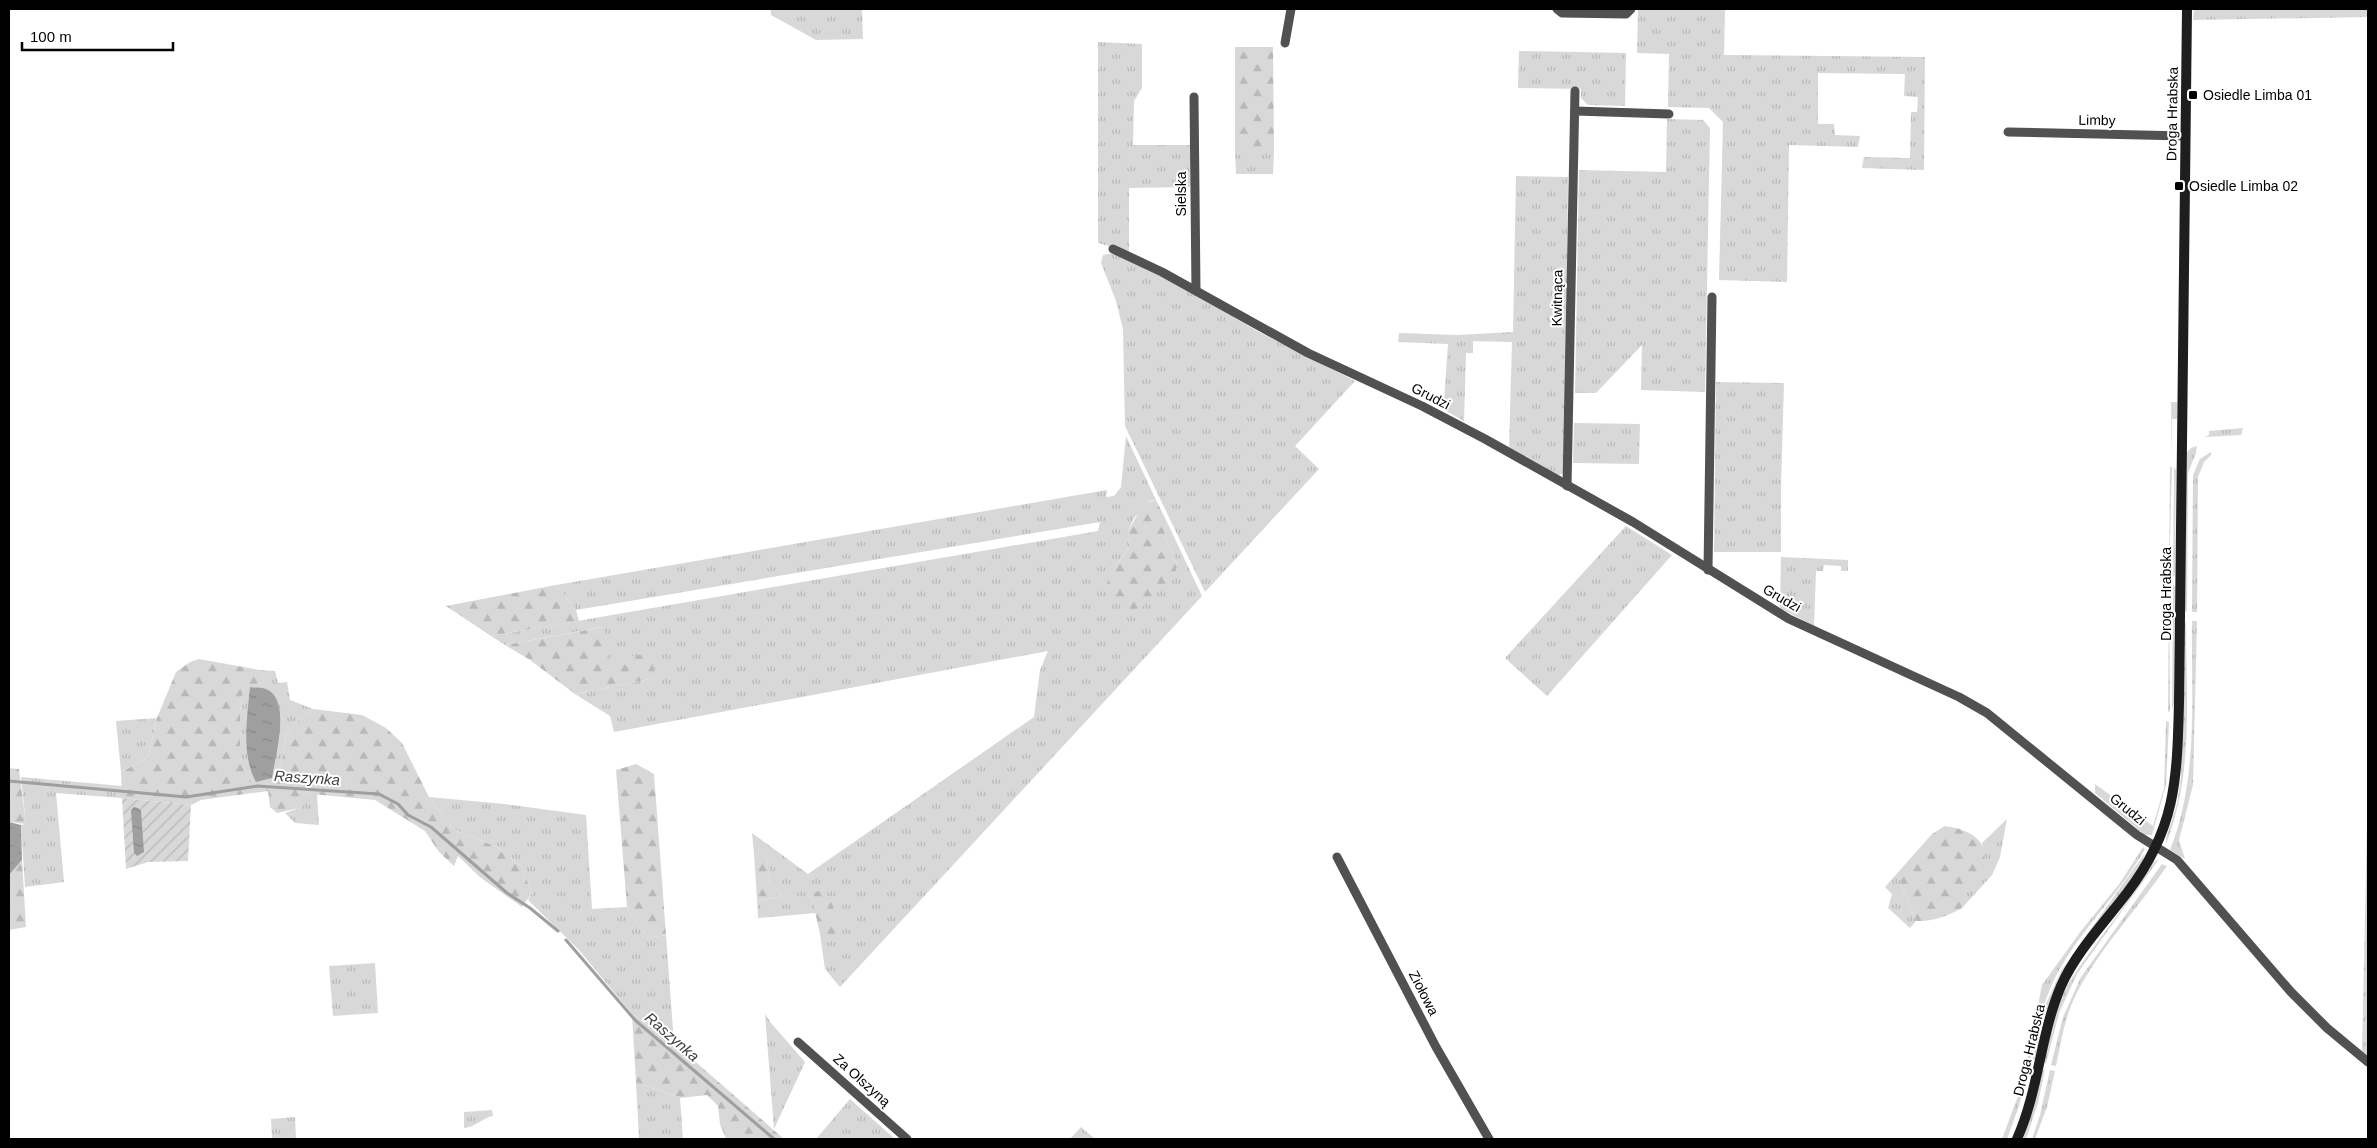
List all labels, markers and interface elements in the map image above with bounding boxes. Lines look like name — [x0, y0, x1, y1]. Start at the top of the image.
scale bar — [22, 20, 174, 52]
text: 100 m — [30, 28, 72, 45]
street label: Droga Hrabska — [2163, 67, 2181, 161]
place label: Osiedle Limba 01 — [2203, 87, 2312, 103]
marker: Osiedle Limba 01 — [2187, 89, 2199, 101]
street label: Limby — [2078, 112, 2116, 128]
street label: Sielska — [1173, 171, 1189, 217]
place label: Osiedle Limba 02 — [2189, 178, 2298, 194]
marker: Osiedle Limba 02 — [2173, 180, 2185, 192]
street label: Kwitnąca — [1549, 269, 1565, 327]
street label: Grudzi — [1409, 380, 1453, 412]
street label: Droga Hrabska — [2158, 547, 2174, 641]
street label: Grudzi — [1760, 581, 1804, 615]
water label: Raszynka — [274, 767, 340, 788]
street label: Grudzi — [2107, 790, 2149, 828]
street label: Ziołowa — [1406, 968, 1442, 1018]
street label: Droga Hrabska — [2010, 1002, 2048, 1098]
water label: Raszynka — [642, 1009, 703, 1065]
street label: Za Olszyną — [830, 1050, 894, 1110]

